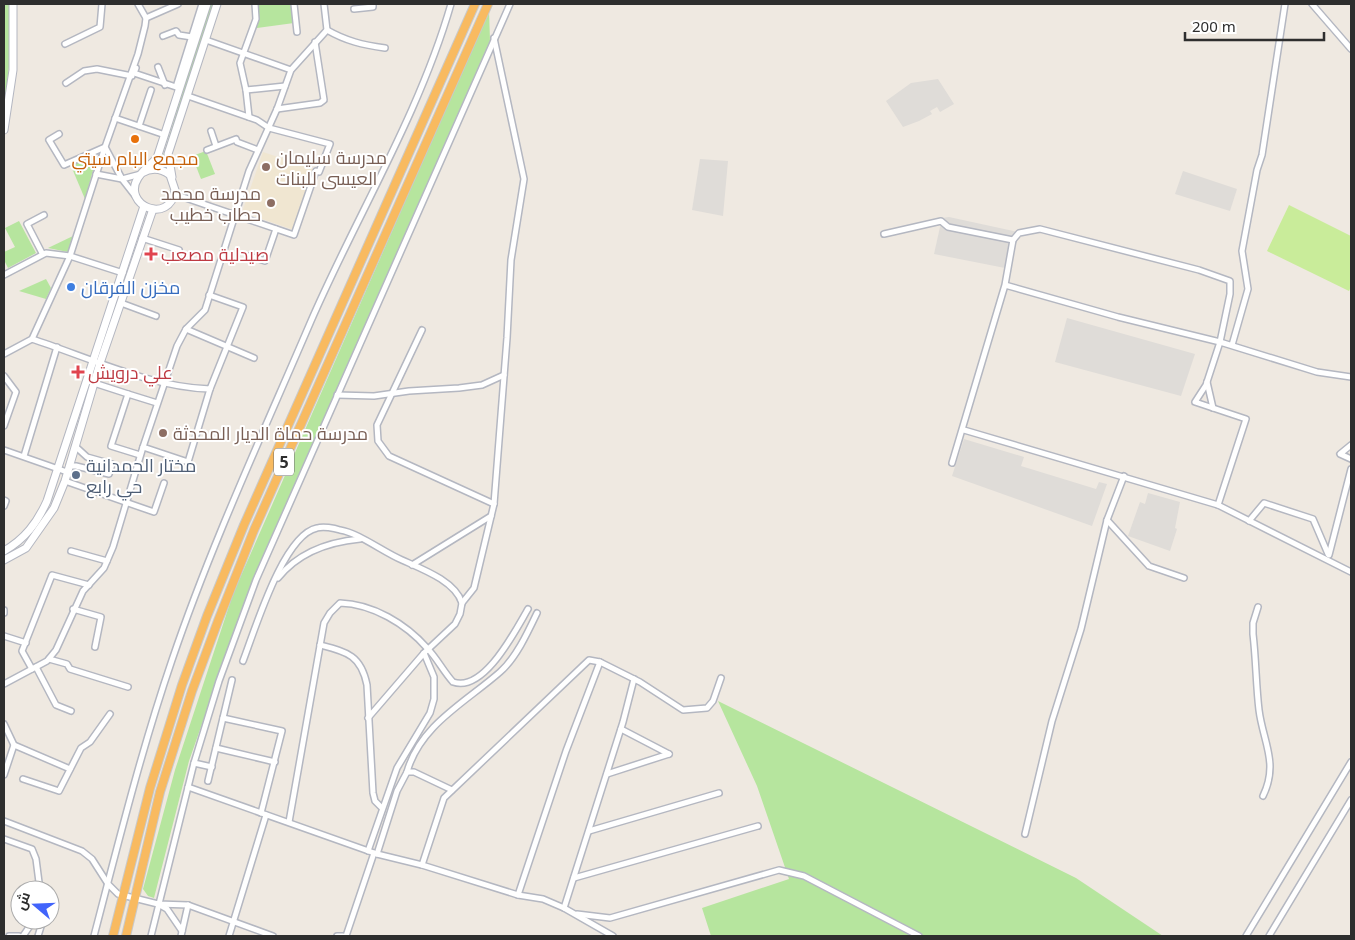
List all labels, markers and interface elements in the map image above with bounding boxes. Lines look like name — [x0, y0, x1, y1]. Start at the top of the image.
scale bar — [1185, 10, 1324, 42]
text: 200 m — [1192, 16, 1236, 36]
marker: مجمع البام سيتي — [129, 133, 141, 145]
place label: مدرسة سليمان العيسى للبنات — [276, 145, 387, 190]
place label: مجمع البام سيتي — [71, 146, 199, 173]
marker: مدرسة سليمان العيسى للبنات — [260, 161, 272, 173]
place label: مدرسة محمد حطاب خطيب — [161, 181, 261, 226]
marker: مدرسة محمد حطاب خطيب — [265, 197, 277, 209]
place label: صيدلية مصعب — [161, 242, 269, 266]
marker: صيدلية مصعب — [145, 248, 157, 260]
place label: مخزن الفرقان — [81, 275, 180, 299]
marker: مخزن الفرقان — [65, 281, 77, 293]
place label: علي درويش — [88, 360, 173, 387]
marker: علي درويش — [72, 366, 84, 378]
place label: مدرسة حماة الديار المحدثة — [173, 421, 368, 445]
marker: مدرسة حماة الديار المحدثة — [157, 427, 169, 439]
road number: 5 — [274, 448, 294, 476]
place label: مختار الحمدانية حي رابع — [86, 453, 196, 501]
marker: مختار الحمدانية حي رابع — [70, 469, 82, 481]
north arrow — [10, 880, 60, 930]
text: ش — [10, 889, 34, 912]

